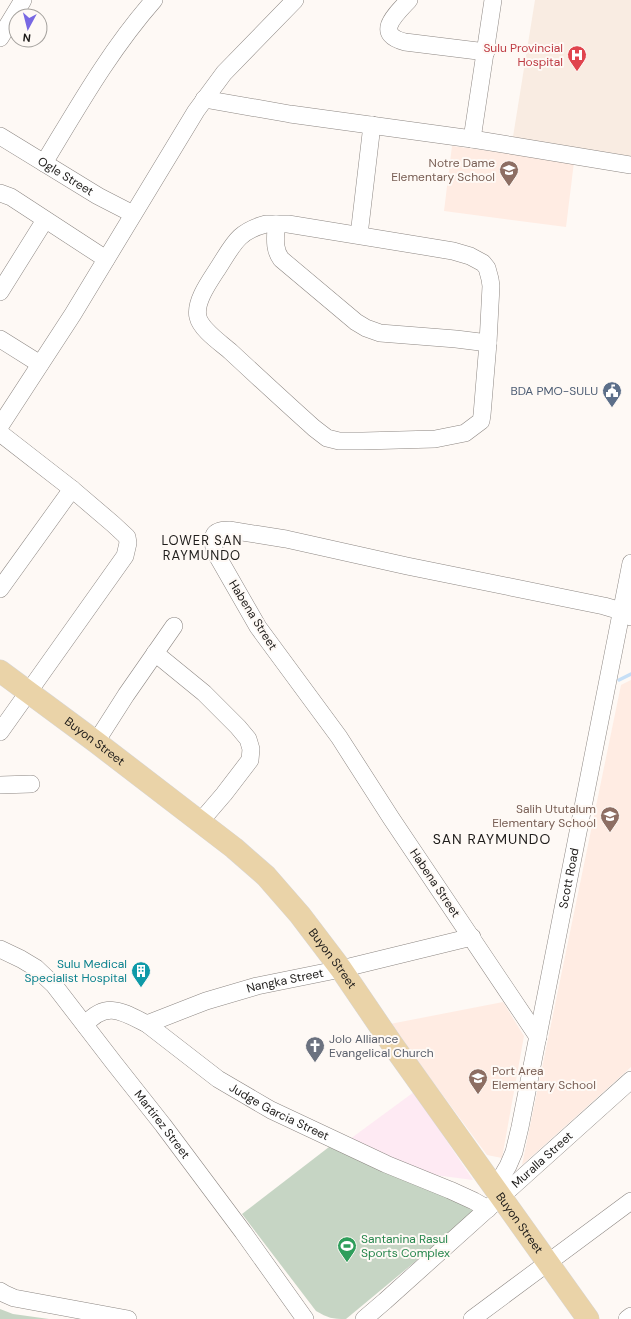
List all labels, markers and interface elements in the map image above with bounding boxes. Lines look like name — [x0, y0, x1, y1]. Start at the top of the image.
north arrow — [8, 8, 48, 48]
text: N — [22, 30, 32, 45]
place label: Sulu Provincial Hospital — [483, 40, 563, 70]
hospital icon: Sulu Provincial Hospital — [566, 44, 588, 72]
street label: Ogle Street — [35, 153, 97, 200]
place label: Notre Dame Elementary School — [391, 155, 495, 185]
school or university icon: Notre Dame Elementary School — [498, 159, 520, 187]
public building icon: BDA PMO-SULU — [601, 380, 623, 408]
place label: BDA PMO-SULU — [510, 383, 598, 399]
district label: LOWER SAN RAYMUNDO — [161, 532, 243, 564]
street label: Habena Street — [225, 577, 281, 653]
street label: Buyon Street — [61, 713, 128, 769]
place label: Salih Ututalum Elementary School — [492, 801, 596, 831]
school or university icon: Salih Ututalum Elementary School — [599, 805, 621, 833]
district label: SAN RAYMUNDO — [433, 830, 551, 848]
street label: Habena Street — [406, 846, 464, 921]
street label: Scott Road — [555, 847, 583, 910]
street label: Buyon Street — [305, 925, 360, 992]
place label: Sulu Medical Specialist Hospital — [25, 956, 127, 986]
building icon: Sulu Medical Specialist Hospital — [130, 960, 152, 988]
street label: Nangka Street — [245, 965, 325, 997]
place label: Jolo Alliance Evangelical Church — [329, 1031, 434, 1061]
church icon: Jolo Alliance Evangelical Church — [304, 1035, 326, 1063]
place label: Port Area Elementary School — [492, 1063, 596, 1093]
school or university icon: Port Area Elementary School — [467, 1067, 489, 1095]
street label: Judge Garcia Street — [226, 1079, 332, 1144]
street label: Martirez Street — [131, 1087, 194, 1162]
street label: Muralla Street — [508, 1128, 576, 1191]
street label: Buyon Street — [492, 1189, 547, 1257]
place label: Santanina Rasul Sports Complex — [361, 1231, 450, 1261]
sports icon: Santanina Rasul Sports Complex — [336, 1235, 358, 1263]

